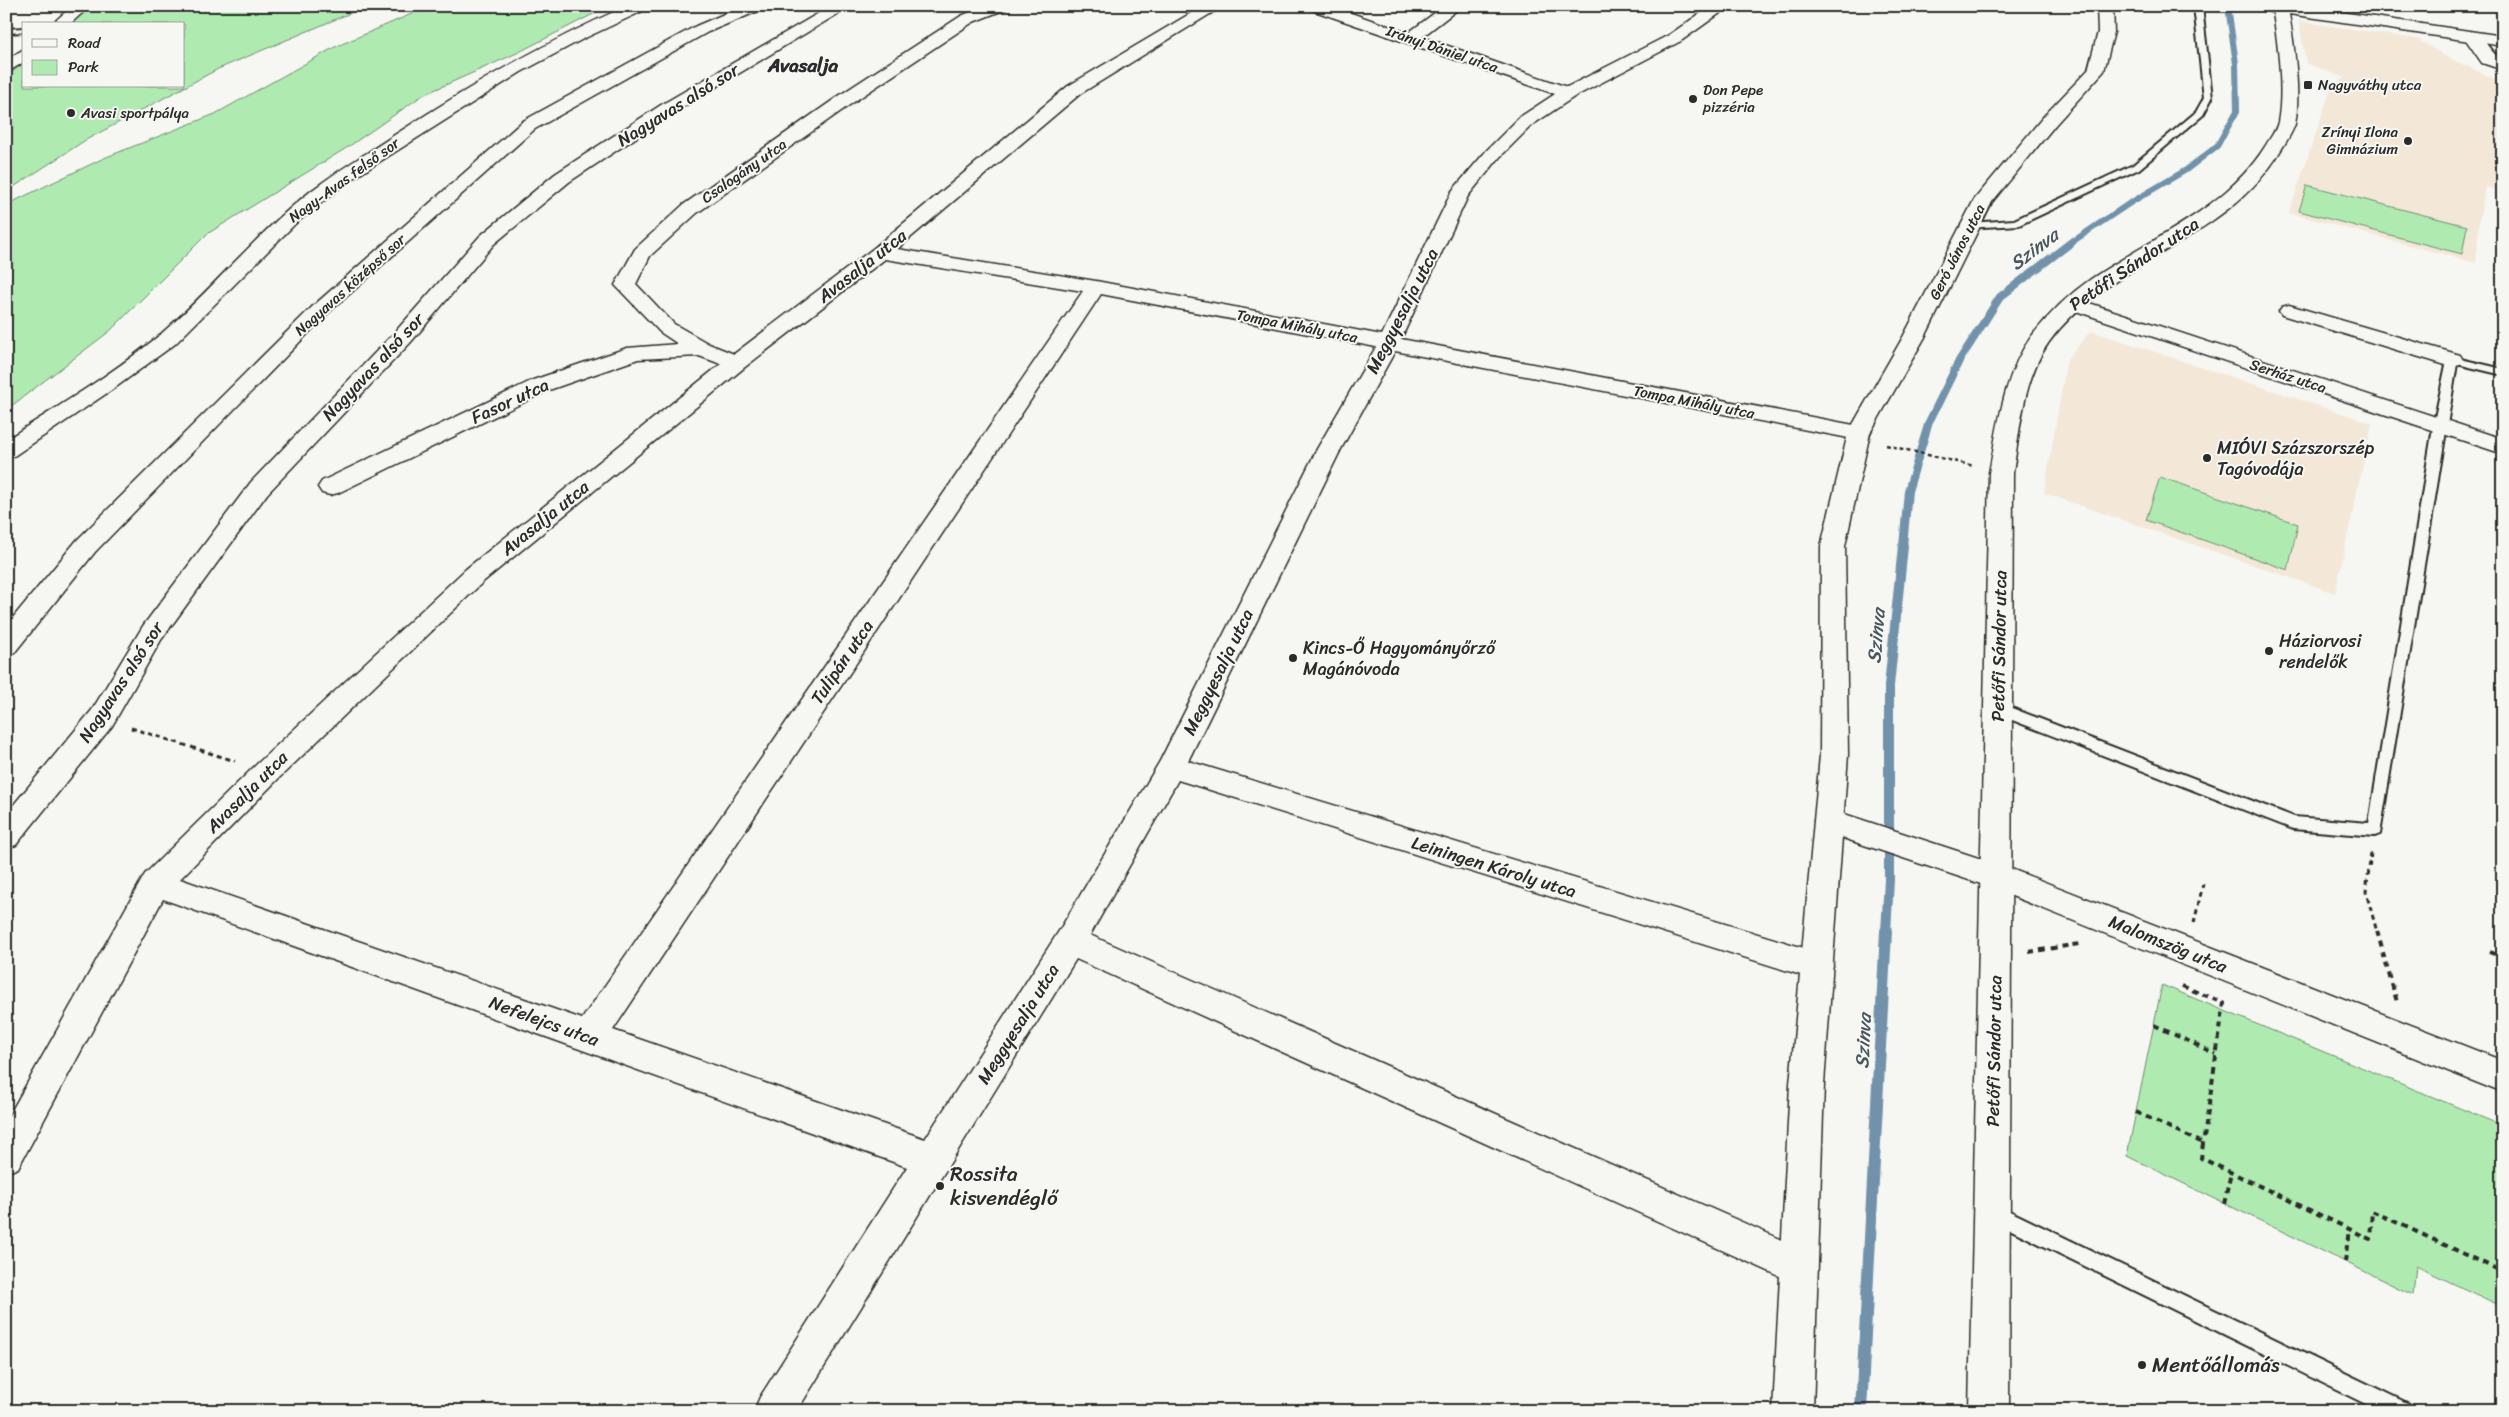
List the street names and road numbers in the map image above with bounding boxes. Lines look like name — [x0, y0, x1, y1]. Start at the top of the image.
street label: Irányi Dániel utca — [1382, 17, 1502, 80]
street label: Nagyavas alsó sor — [610, 54, 747, 156]
street label: Nagy-Avas felső sor — [283, 130, 406, 229]
street label: Csalogány utca — [696, 132, 793, 210]
street label: Geró János utca — [1922, 199, 1993, 305]
street label: Petőfi Sándor utca — [2062, 208, 2206, 320]
street label: Avasalja utca — [809, 220, 915, 312]
street label: Nagyavas középső sor — [288, 227, 412, 342]
street label: Meggyesalja utca — [1357, 242, 1447, 380]
street label: Tompa Mihály utca — [1234, 302, 1360, 351]
street label: Nagyavas alsó sor — [314, 304, 433, 429]
street label: Serház utca — [2246, 351, 2330, 401]
street label: Fasor utca — [466, 369, 554, 433]
street label: Tompa Mihály utca — [1631, 378, 1757, 427]
street label: Avasalja utca — [493, 471, 597, 565]
street label: Petőfi Sándor utca — [1982, 570, 2016, 722]
street label: Meggyesalja utca — [1173, 603, 1263, 741]
street label: Nagyavas alsó sor — [70, 613, 173, 749]
street label: Tulipán utca — [802, 613, 882, 711]
street label: Avasalja utca — [197, 742, 297, 842]
street label: Leiningen Károly utca — [1408, 827, 1580, 907]
street label: Malomszög utca — [2104, 906, 2233, 983]
street label: Meggyesalja utca — [968, 957, 1068, 1091]
street label: Petőfi Sándor utca — [1977, 975, 2011, 1127]
street label: Nefelejcs utca — [485, 986, 604, 1056]

